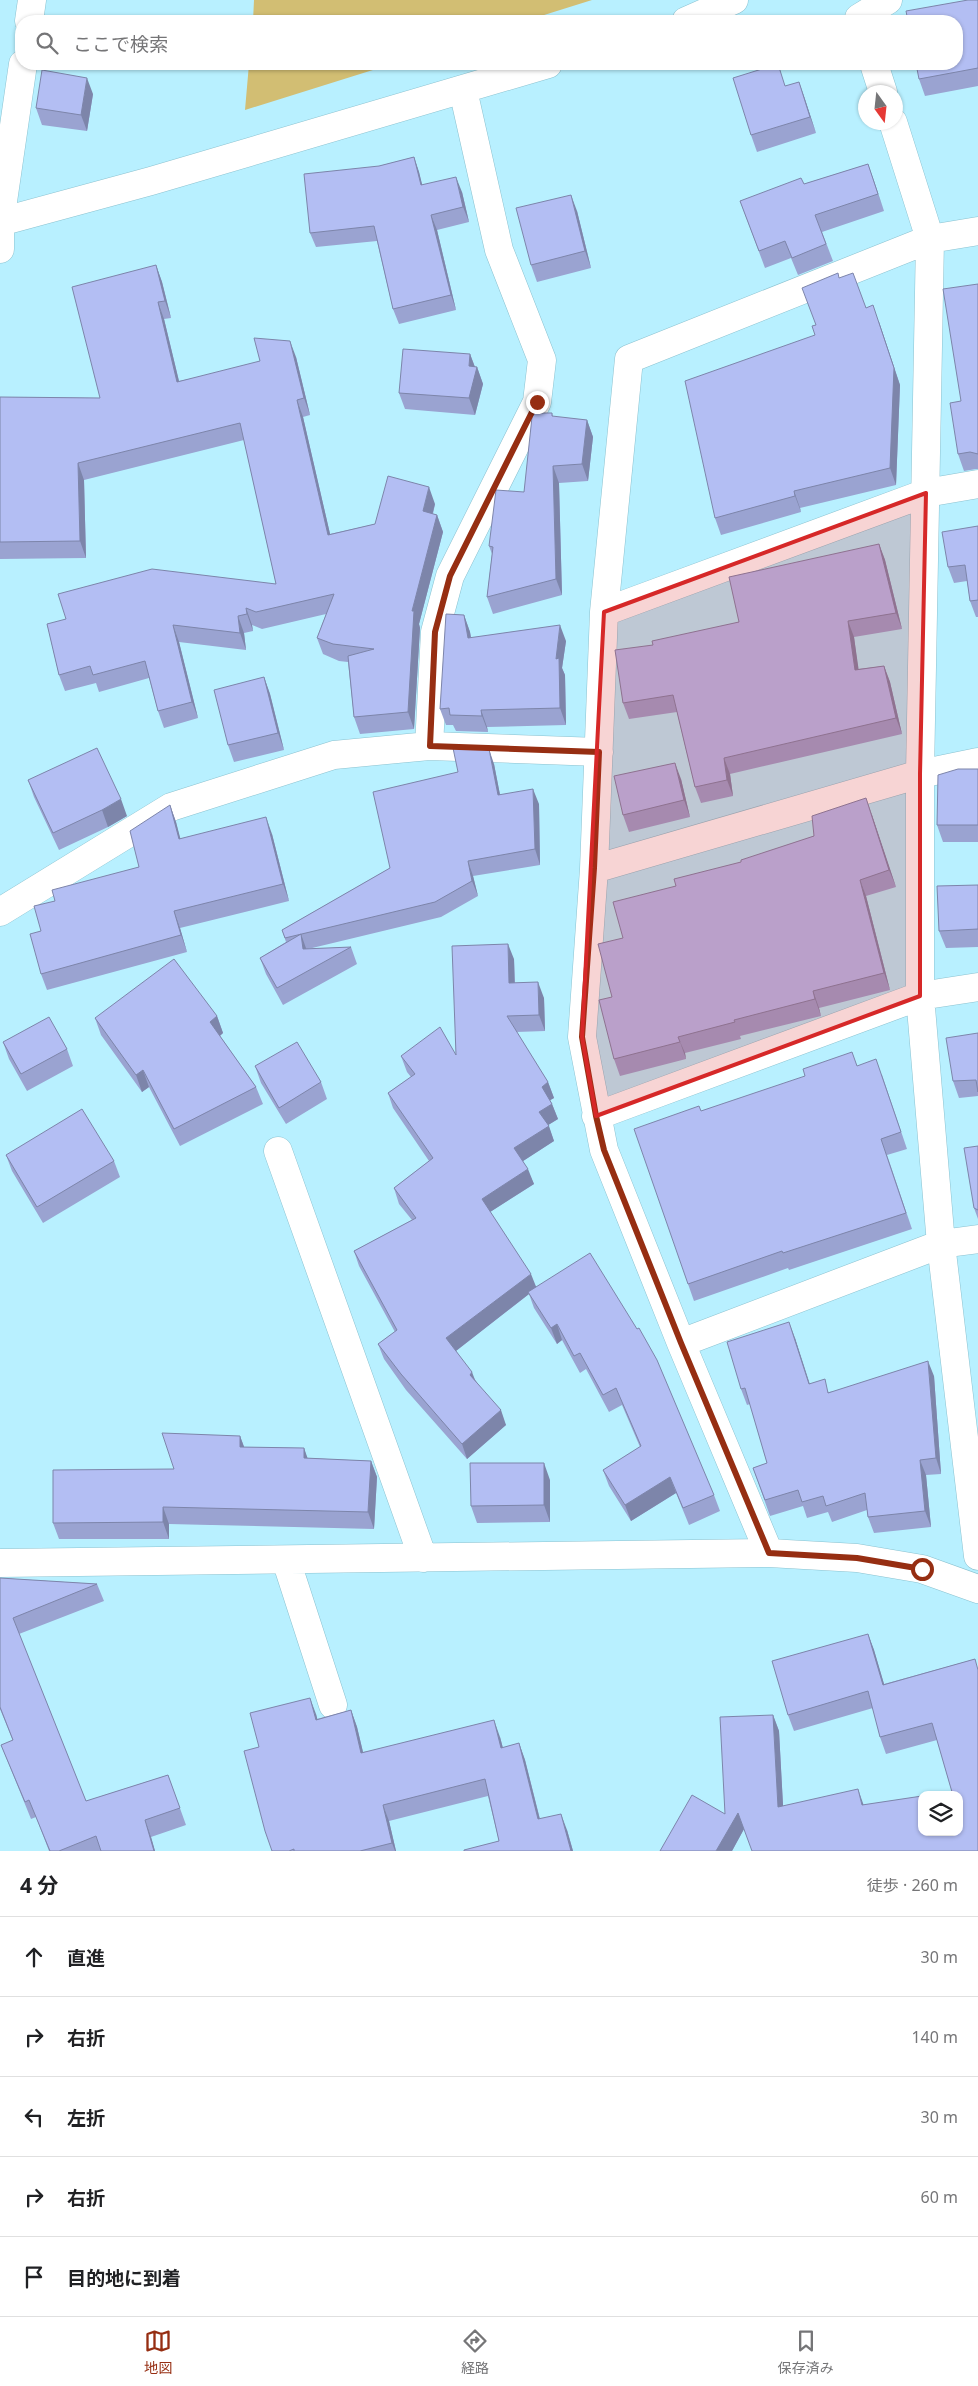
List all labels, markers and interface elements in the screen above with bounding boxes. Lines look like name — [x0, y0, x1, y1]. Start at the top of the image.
search box — [15, 15, 963, 70]
icon: search — [33, 29, 61, 57]
text: ここで検索 — [73, 31, 168, 57]
north arrow — [858, 85, 903, 130]
route end — [526, 391, 549, 414]
route start — [911, 1558, 934, 1581]
map controls — [918, 1791, 963, 1836]
button: layers — [918, 1791, 963, 1836]
text: 4 分 — [20, 1871, 58, 1899]
text: 徒歩 · 260 m — [867, 1874, 958, 1896]
icon: ahead — [20, 1943, 48, 1971]
text: 直進 — [67, 1945, 105, 1971]
text: 30 m — [921, 1946, 958, 1968]
icon: right — [20, 2023, 48, 2051]
text: 右折 — [67, 2025, 105, 2051]
text: 140 m — [911, 2026, 958, 2048]
icon: left — [20, 2103, 48, 2131]
text: 左折 — [67, 2105, 105, 2131]
text: 30 m — [921, 2106, 958, 2128]
icon: right — [20, 2183, 48, 2211]
text: 右折 — [67, 2185, 105, 2211]
text: 60 m — [921, 2186, 958, 2208]
icon: arrive — [20, 2263, 48, 2291]
text: 目的地に到着 — [67, 2265, 181, 2291]
tab: 地図 — [144, 2327, 172, 2377]
tab: 経路 — [461, 2327, 489, 2377]
tab: 保存済み — [778, 2327, 834, 2377]

